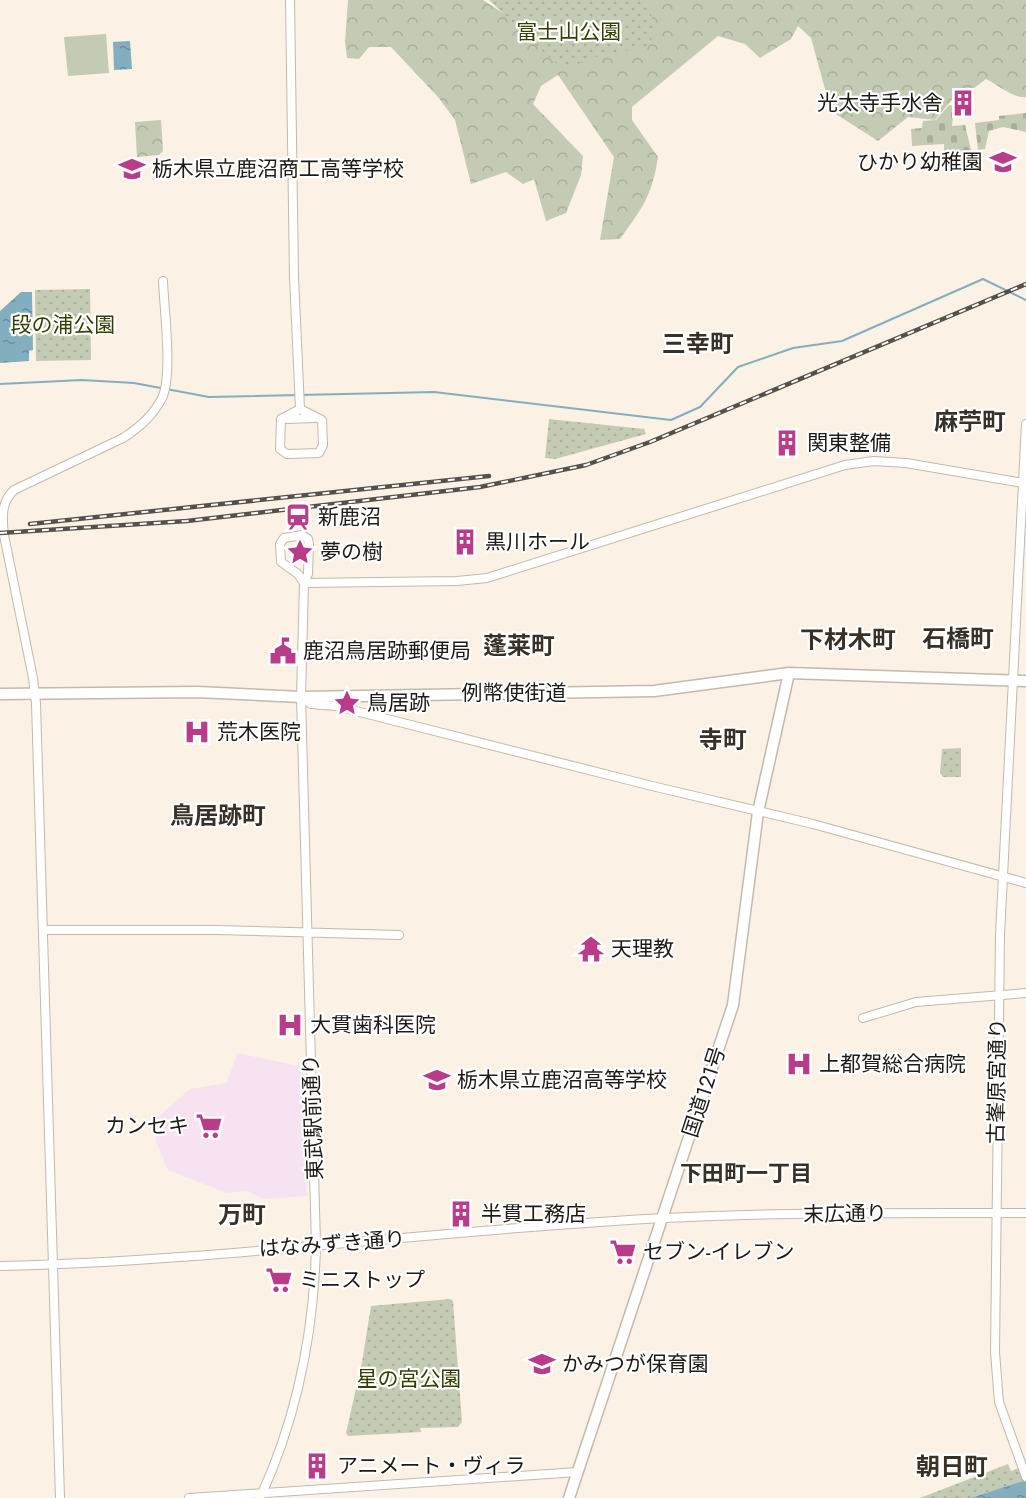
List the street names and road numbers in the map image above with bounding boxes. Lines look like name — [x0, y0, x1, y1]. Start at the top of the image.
street label: 例幣使街道 — [462, 678, 567, 708]
street label: 古峯原宮通り — [981, 1018, 1013, 1144]
street label: 国道121号 — [675, 1043, 733, 1141]
street label: 東武駅前通り — [296, 1054, 330, 1180]
street label: 末広通り — [803, 1198, 887, 1230]
street label: はなみずき通り — [258, 1224, 406, 1264]

